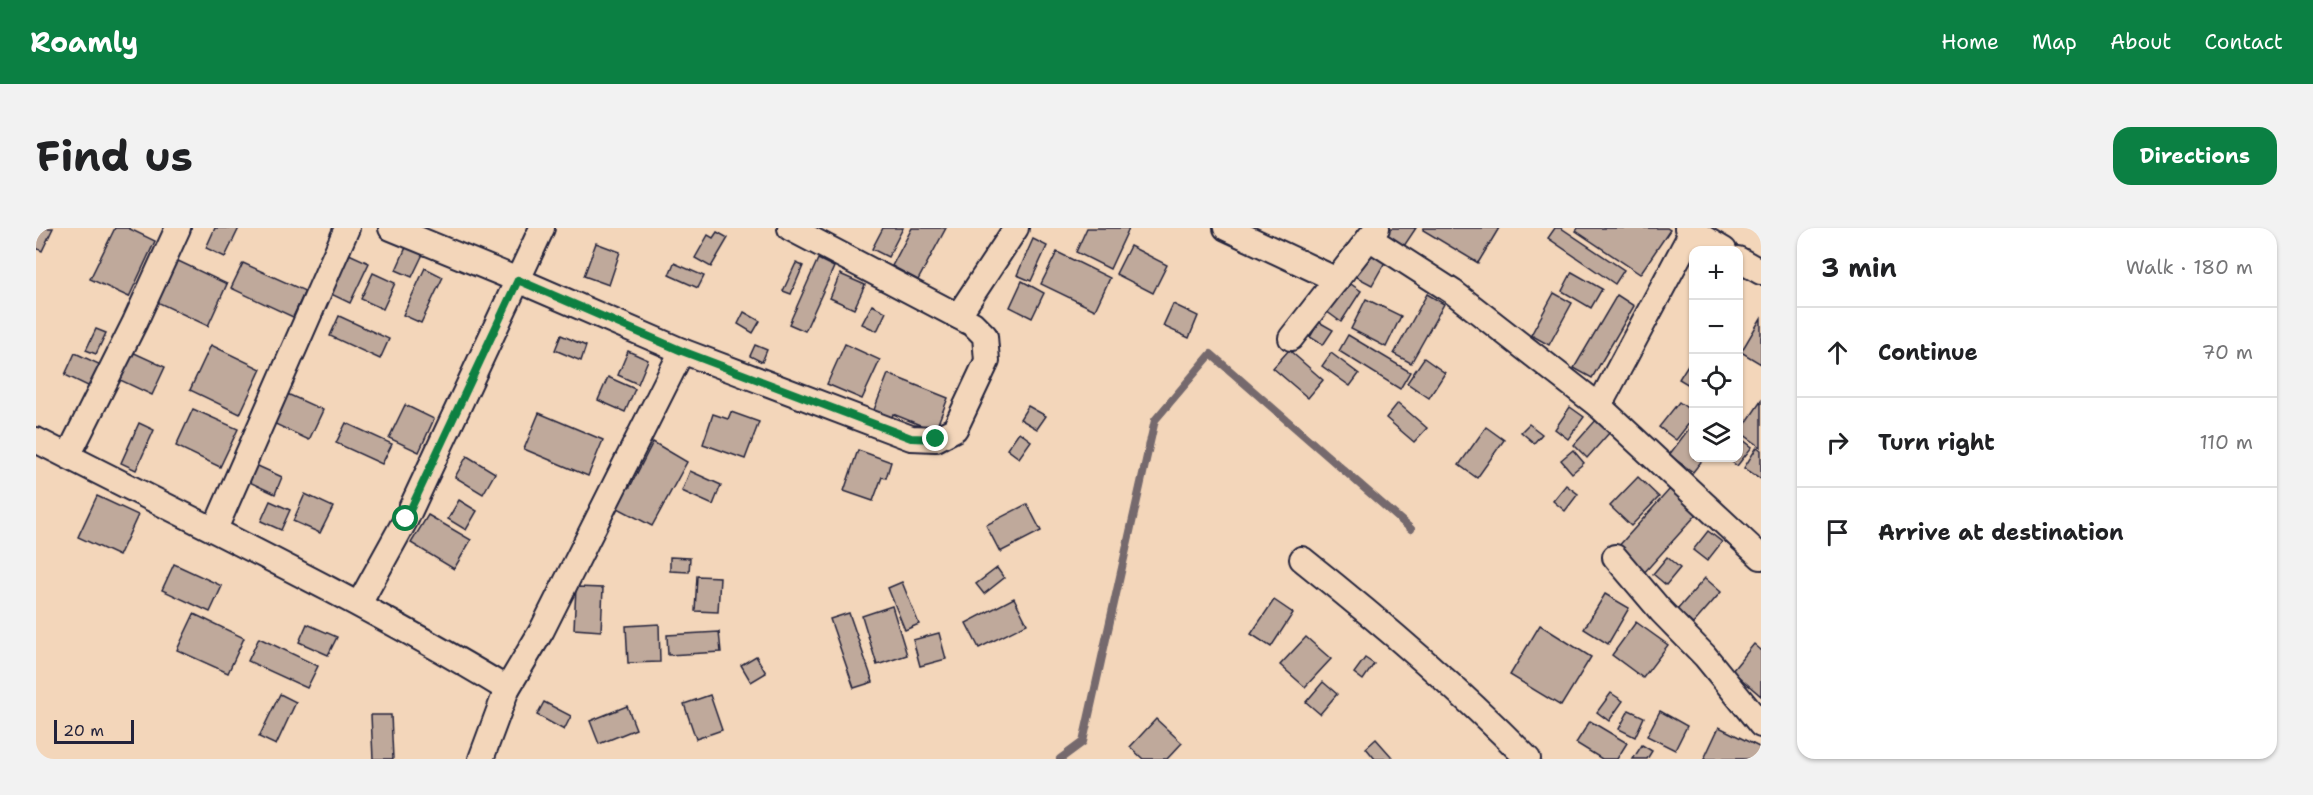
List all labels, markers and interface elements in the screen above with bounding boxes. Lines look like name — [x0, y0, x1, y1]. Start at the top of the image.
text: Roamly — [30, 23, 138, 61]
text: Home — [1941, 28, 1999, 56]
text: Map — [2032, 28, 2077, 56]
text: About — [2110, 28, 2171, 56]
text: Contact — [2204, 28, 2283, 56]
button: Directions — [2113, 127, 2277, 185]
text: Find us — [36, 128, 193, 184]
map controls — [1689, 246, 1743, 462]
button: + — [1689, 246, 1743, 300]
text: 3 min — [1821, 250, 1897, 285]
text: Walk · 180 m — [2126, 254, 2253, 280]
button: − — [1689, 300, 1743, 354]
icon: ahead — [1821, 336, 1854, 369]
text: Continue — [1878, 338, 1978, 367]
text: 70 m — [2201, 339, 2253, 365]
button: locate — [1689, 354, 1743, 408]
button: layers — [1689, 408, 1743, 462]
route end — [922, 425, 948, 451]
icon: right — [1821, 426, 1854, 459]
text: Turn right — [1878, 428, 1995, 457]
text: 110 m — [2199, 429, 2253, 455]
route start — [392, 505, 418, 531]
icon: arrive — [1821, 516, 1854, 549]
text: Arrive at destination — [1878, 518, 2124, 547]
scale bar — [54, 717, 134, 744]
text: 20 m — [63, 720, 104, 741]

